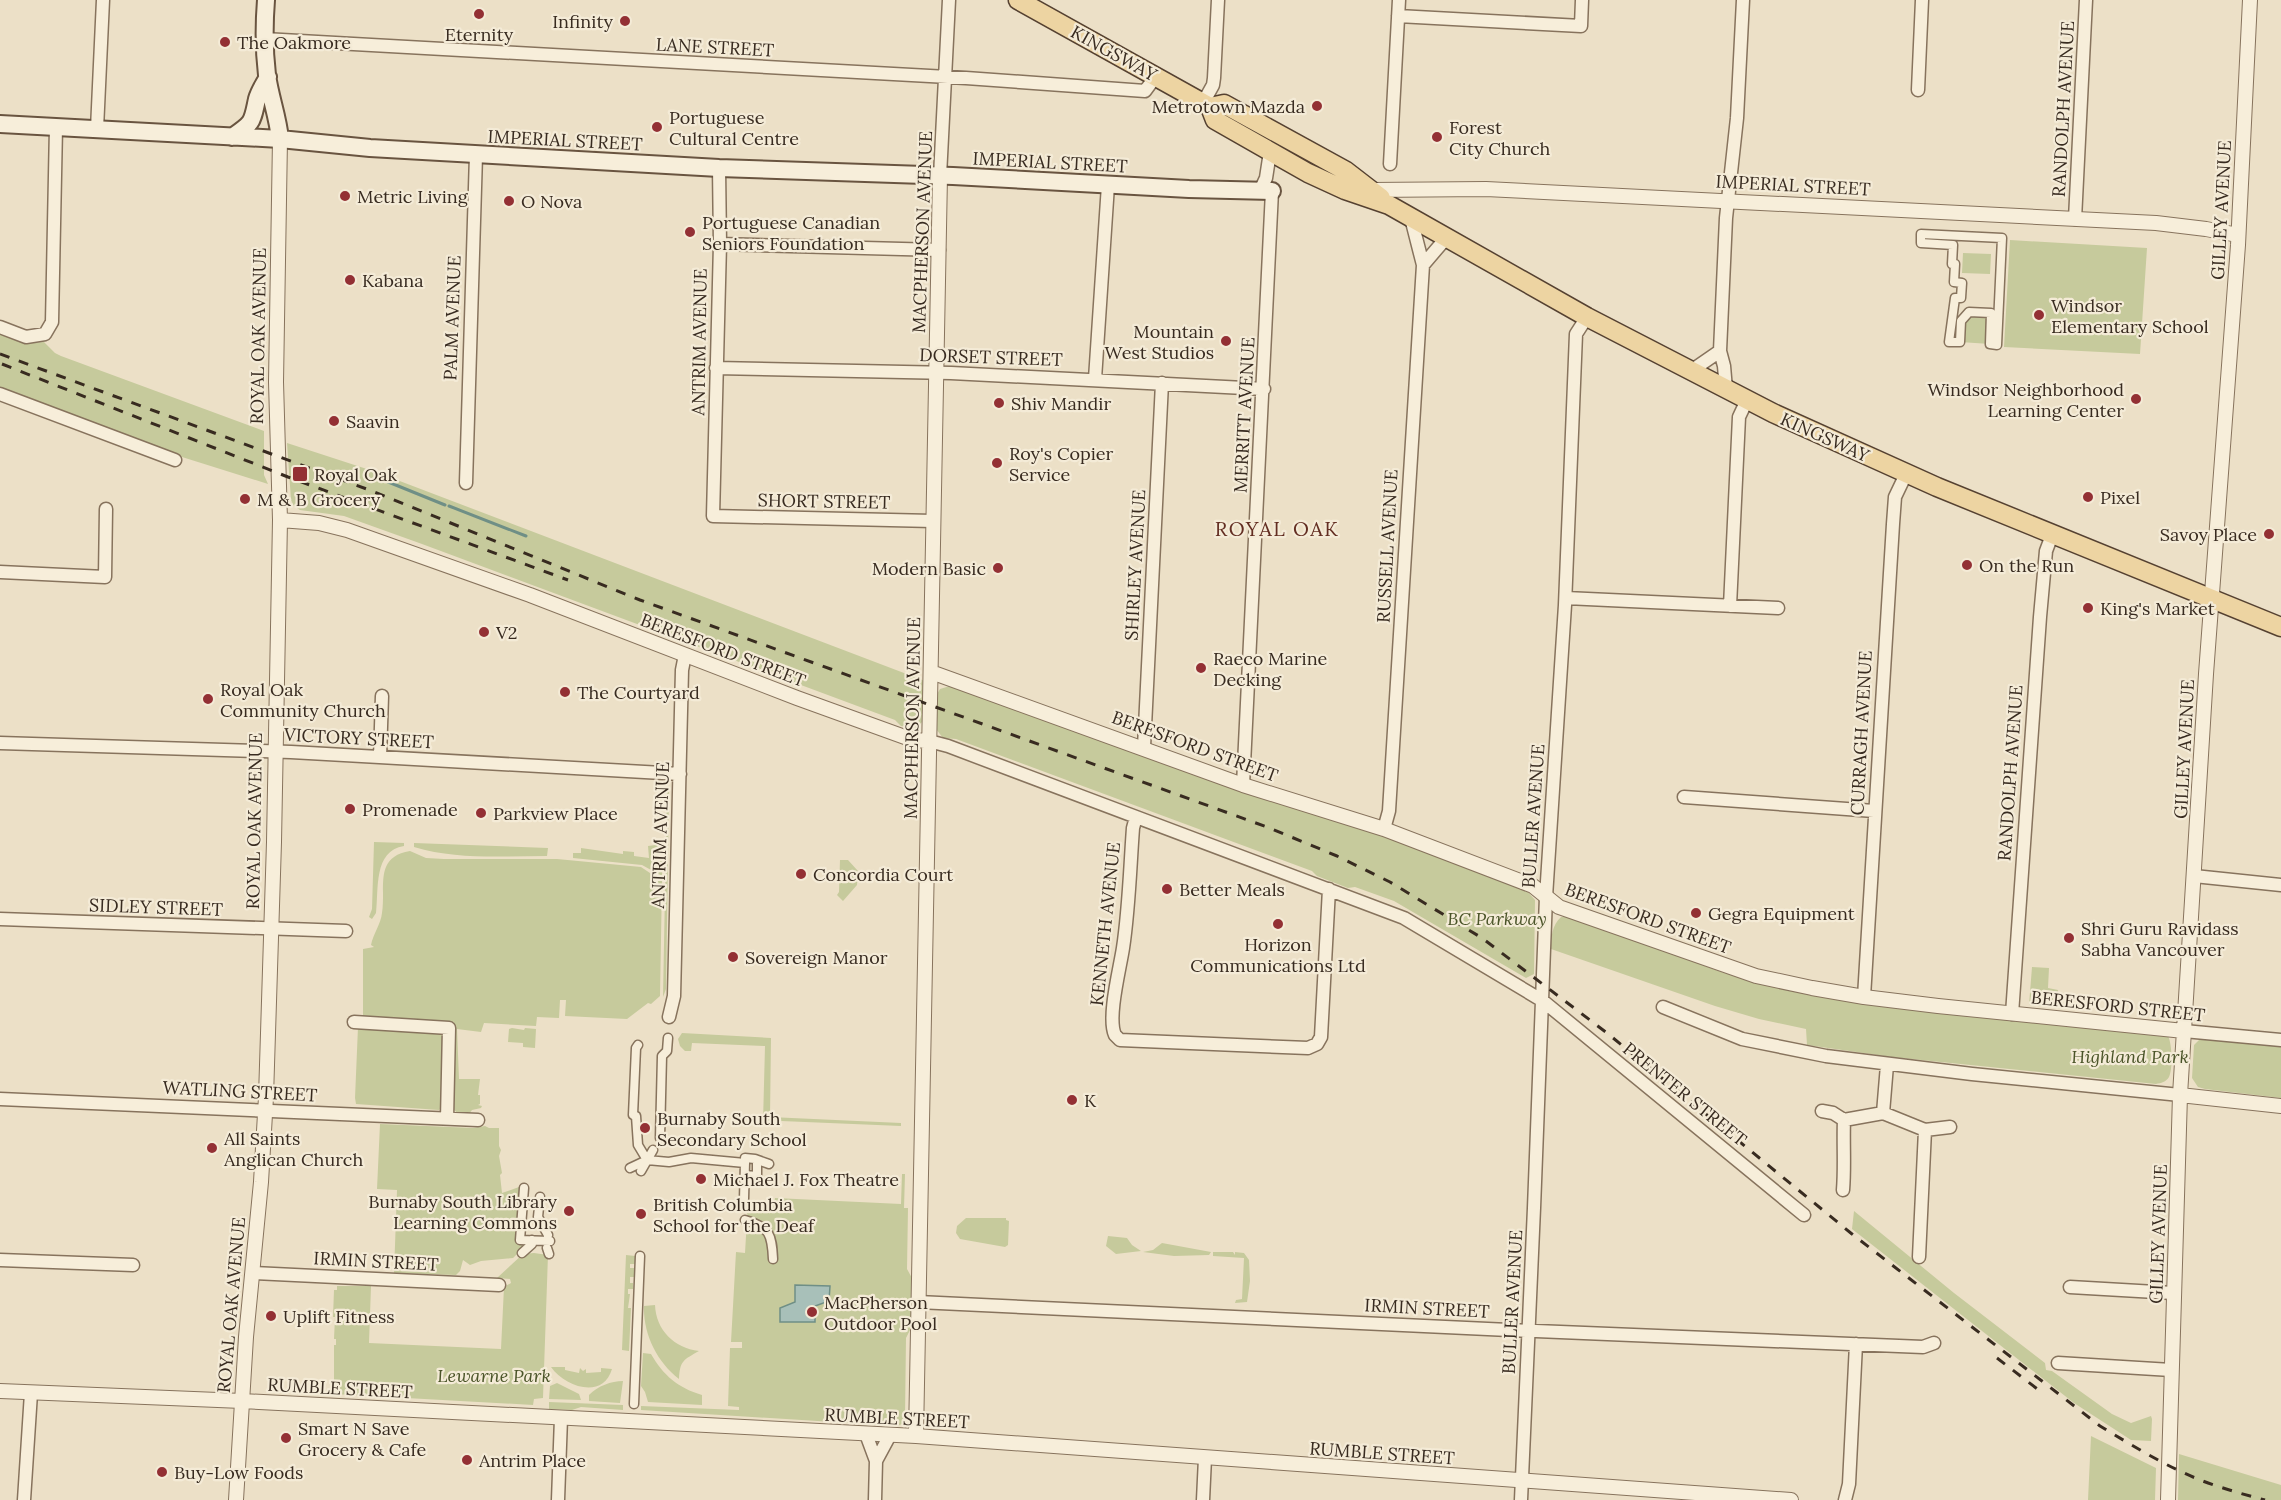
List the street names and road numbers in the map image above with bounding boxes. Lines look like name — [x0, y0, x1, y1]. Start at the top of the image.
street label: KINGSWAY — [1067, 20, 1162, 86]
street label: RANDOLPH AVENUE — [2047, 20, 2079, 198]
street label: LANE STREET — [655, 32, 775, 62]
street label: IMPERIAL STREET — [487, 124, 644, 156]
street label: MACPHERSON AVENUE — [907, 130, 937, 334]
street label: GILLEY AVENUE — [2206, 140, 2236, 280]
street label: IMPERIAL STREET — [972, 146, 1129, 178]
street label: IMPERIAL STREET — [1715, 169, 1872, 201]
street label: ROYAL OAK AVENUE — [245, 247, 271, 425]
street label: PALM AVENUE — [438, 255, 466, 381]
street label: ANTRIM AVENUE — [686, 268, 712, 417]
street label: MERRITT AVENUE — [1228, 336, 1260, 494]
street label: DORSET STREET — [919, 343, 1064, 371]
street label: KINGSWAY — [1777, 407, 1874, 467]
street label: RUSSELL AVENUE — [1371, 469, 1403, 623]
street label: SHORT STREET — [757, 488, 891, 514]
street label: SHIRLEY AVENUE — [1120, 489, 1150, 641]
street label: BERESFORD STREET — [637, 608, 809, 692]
street label: MACPHERSON AVENUE — [899, 617, 925, 819]
street label: CURRAGH AVENUE — [1845, 650, 1877, 816]
street label: GILLEY AVENUE — [2169, 679, 2199, 819]
street label: RANDOLPH AVENUE — [1992, 684, 2028, 862]
street label: BERESFORD STREET — [1109, 705, 1282, 787]
street label: VICTORY STREET — [282, 723, 435, 753]
street label: ROYAL OAK AVENUE — [241, 732, 267, 910]
street label: BULLER AVENUE — [1516, 743, 1550, 889]
street label: ANTRIM AVENUE — [646, 761, 674, 910]
street label: KENNETH AVENUE — [1085, 841, 1125, 1007]
street label: BERESFORD STREET — [1562, 877, 1735, 959]
street label: SIDLEY STREET — [89, 893, 224, 921]
street label: BERESFORD STREET — [2030, 985, 2207, 1027]
street label: PRENTER STREET — [1618, 1037, 1752, 1151]
street label: WATLING STREET — [162, 1075, 318, 1107]
street label: GILLEY AVENUE — [2144, 1164, 2172, 1304]
street label: ROYAL OAK AVENUE — [212, 1216, 250, 1394]
street label: BULLER AVENUE — [1497, 1229, 1527, 1375]
street label: IRMIN STREET — [313, 1246, 440, 1276]
street label: IRMIN STREET — [1364, 1293, 1491, 1323]
street label: RUMBLE STREET — [267, 1373, 414, 1403]
street label: RUMBLE STREET — [824, 1403, 971, 1433]
street label: RUMBLE STREET — [1309, 1436, 1456, 1470]

